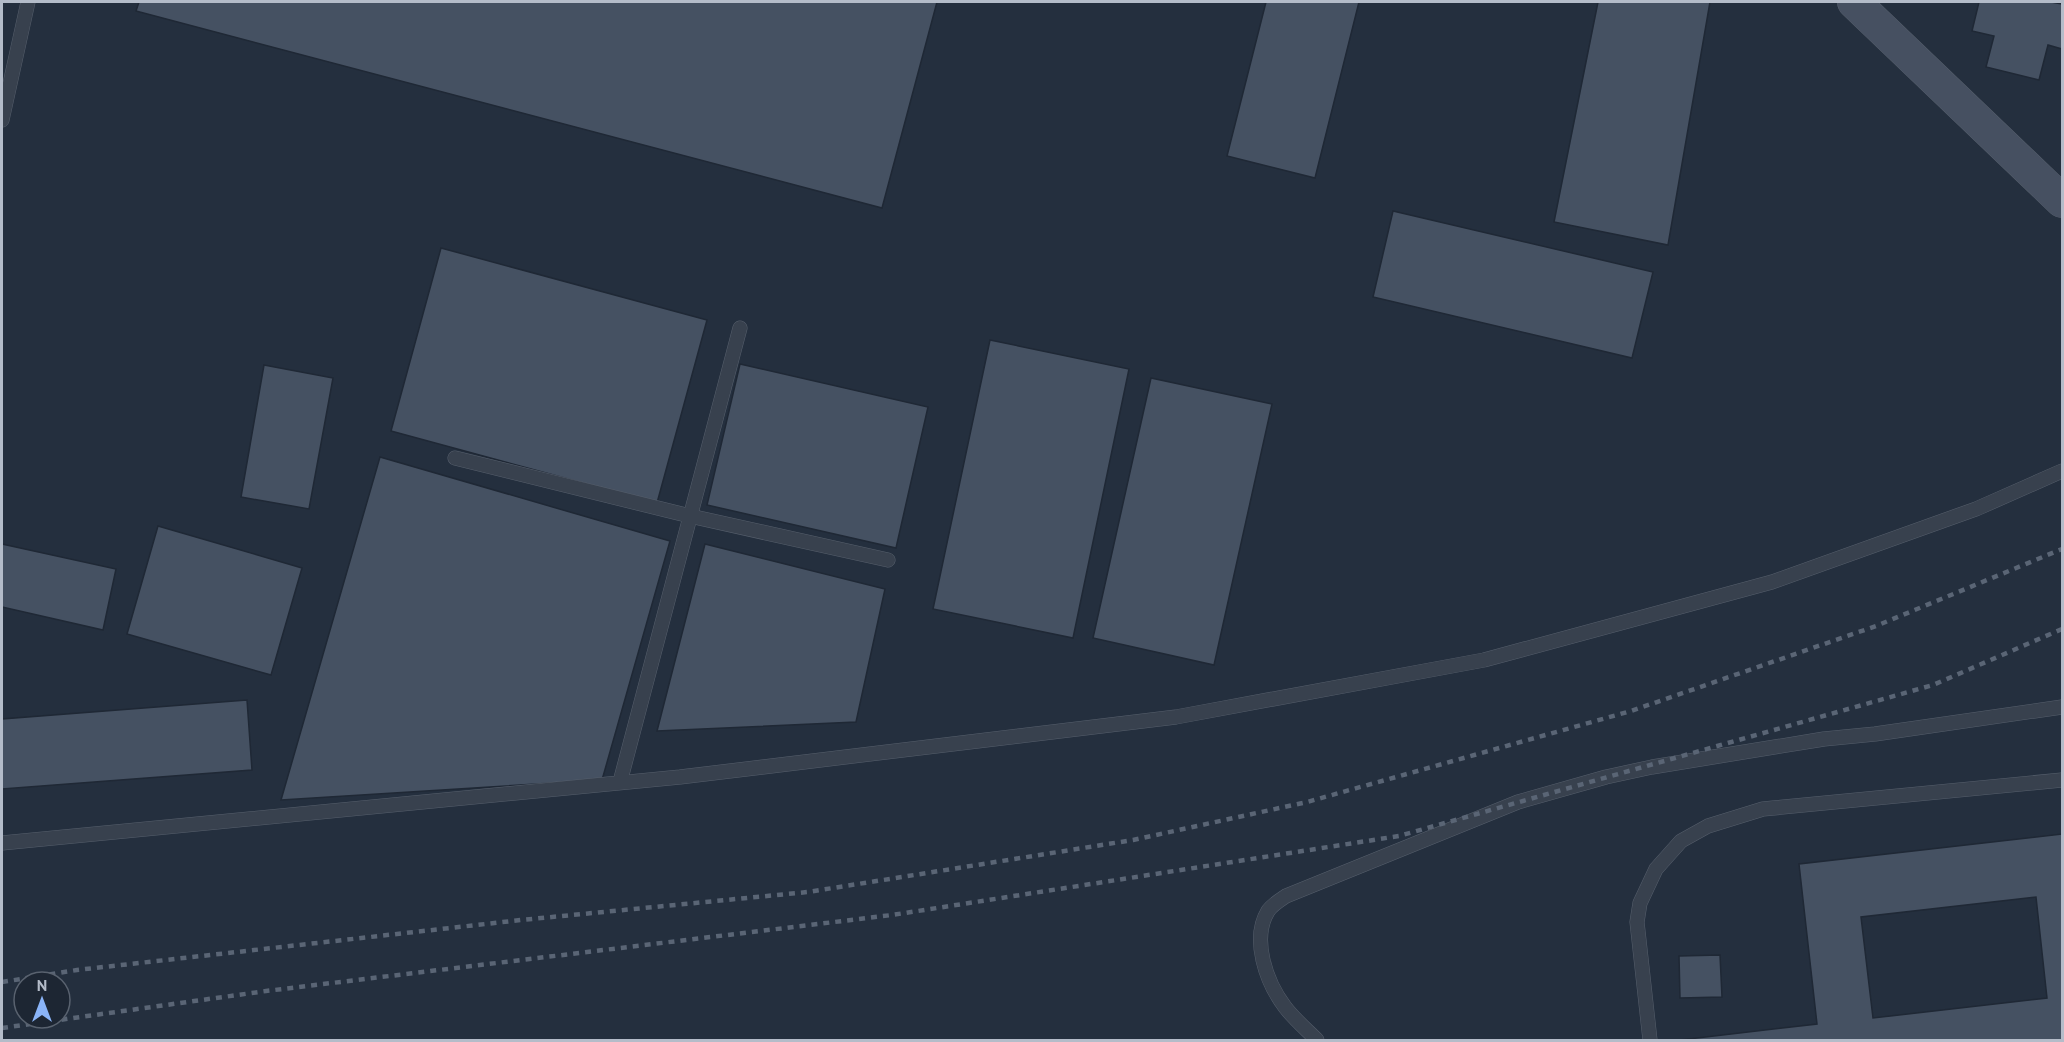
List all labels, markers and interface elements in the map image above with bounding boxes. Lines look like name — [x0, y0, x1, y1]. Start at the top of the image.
north arrow — [12, 970, 72, 1030]
text: N — [37, 975, 47, 995]

